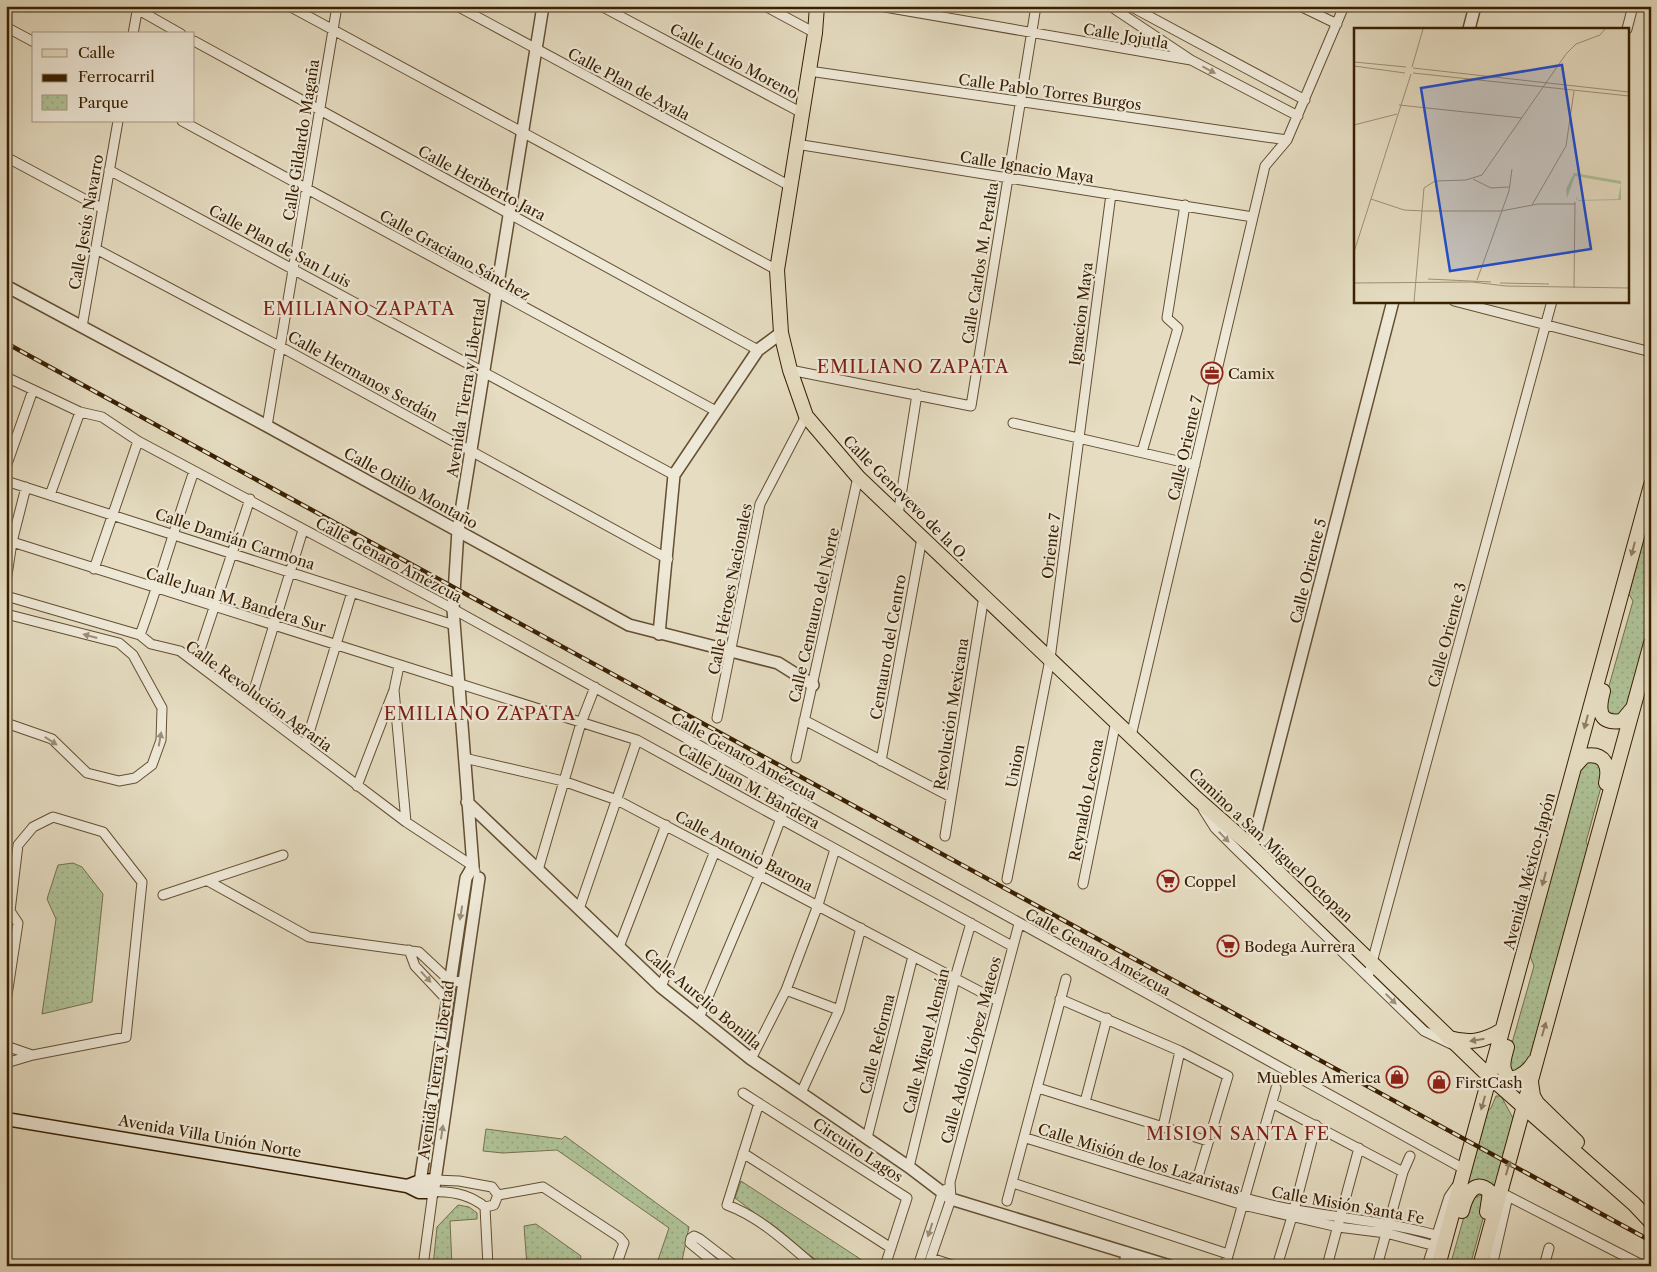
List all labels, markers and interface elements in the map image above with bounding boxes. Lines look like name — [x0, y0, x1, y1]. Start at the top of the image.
street label: Calle Lucio Moreno — [667, 19, 801, 103]
street label: Calle Jojutla — [1082, 19, 1170, 53]
inset map — [1354, 28, 1630, 302]
legend — [32, 32, 195, 122]
text: Calle — [78, 43, 115, 62]
street label: Calle Plan de Ayala — [565, 44, 693, 124]
street label: Calle Gildardo Magaña — [279, 58, 323, 222]
one-way arrow — [1202, 66, 1217, 74]
text: Ferrocarril — [78, 67, 155, 86]
street label: Calle Pablo Torres Burgos — [957, 70, 1143, 114]
text: Parque — [78, 93, 128, 112]
street label: Calle Heriberto Jara — [415, 141, 549, 225]
street label: Calle Ignacio Maya — [959, 147, 1095, 187]
street label: Calle Jesús Navarro — [65, 153, 107, 291]
street label: Calle Carlos M. Peralta — [958, 181, 1002, 345]
street label: Calle Plan de San Luis — [206, 200, 354, 292]
street label: Calle Graciano Sánchez — [376, 206, 534, 305]
street label: Ignacion Maya — [1065, 261, 1097, 367]
street label: Avenida Tierra y Libertad — [442, 297, 490, 480]
district label: EMILIANO ZAPATA — [263, 298, 455, 320]
street label: Calle Hermanos Serdán — [285, 327, 442, 426]
district label: EMILIANO ZAPATA — [817, 356, 1009, 378]
office icon: Camix — [1200, 361, 1224, 385]
place label: Camix — [1228, 364, 1275, 383]
street label: Calle Oriente 7 — [1164, 393, 1206, 502]
street label: Calle Genovevo de la O. — [839, 431, 973, 565]
street label: Calle Otilio Montaño — [341, 443, 481, 533]
street label: Calle Héroes Nacionales — [704, 502, 756, 676]
street label: Calle Damián Carmona — [153, 504, 317, 574]
street label: Oriente 7 — [1038, 511, 1065, 580]
street label: Calle Genaro Amézcua — [312, 513, 466, 607]
street label: Calle Oriente 5 — [1286, 516, 1330, 626]
street label: Calle Centauro del Norte — [785, 526, 843, 704]
one-way arrow — [1629, 541, 1637, 556]
street label: Calle Juan M. Bandera Sur — [144, 564, 329, 637]
street label: Centauro del Centro — [866, 573, 910, 721]
street label: Calle Oriente 3 — [1424, 580, 1470, 690]
one-way arrow — [82, 631, 97, 639]
street label: Calle Revolución Agraria — [182, 636, 336, 756]
street label: Revolución Mexicana — [930, 637, 972, 791]
district label: EMILIANO ZAPATA — [384, 703, 576, 725]
street label: Calle Genaro Amézcua — [668, 708, 820, 804]
one-way arrow — [1582, 715, 1590, 730]
one-way arrow — [156, 730, 164, 746]
one-way arrow — [44, 736, 58, 745]
street label: Reynaldo Lecona — [1065, 737, 1107, 863]
street label: Calle Juan M. Bandera — [675, 739, 823, 833]
street label: Union — [1002, 742, 1029, 789]
street label: Camino a San Miguel Octopan — [1185, 764, 1358, 927]
street label: Avenida México-Japón — [1499, 790, 1559, 953]
street label: Calle Antonio Barona — [672, 807, 816, 895]
one-way arrow — [1218, 831, 1230, 843]
supermarket icon: Coppel — [1156, 869, 1180, 893]
place label: Coppel — [1184, 872, 1237, 891]
one-way arrow — [1539, 872, 1547, 887]
street label: Calle Genaro Amézcua — [1022, 904, 1174, 1000]
one-way arrow — [456, 905, 464, 921]
supermarket icon: Bodega Aurrera — [1216, 934, 1240, 958]
place label: Bodega Aurrera — [1244, 937, 1355, 956]
street label: Calle Aurelio Bonilla — [640, 944, 766, 1054]
street label: Calle Adolfo López Mateos — [937, 954, 1005, 1146]
street label: Calle Miguel Alemán — [899, 966, 953, 1116]
one-way arrow — [420, 971, 432, 983]
street label: Avenida Tierra y Libertad — [414, 979, 458, 1162]
street label: Calle Reforma — [855, 992, 899, 1096]
one-way arrow — [1385, 993, 1397, 1005]
one-way arrow — [1541, 1022, 1549, 1037]
one-way arrow — [1468, 1037, 1484, 1045]
shop icon: Muebles America — [1385, 1065, 1409, 1089]
place label: Muebles America — [1256, 1068, 1381, 1087]
shop icon: FirstCash — [1427, 1070, 1451, 1094]
place label: FirstCash — [1455, 1073, 1523, 1092]
one-way arrow — [1478, 1096, 1486, 1111]
street label: Avenida Villa Unión Norte — [116, 1110, 303, 1161]
street label: Circuito Lagos — [809, 1114, 907, 1186]
street label: Calle Misión de los Lazaristas — [1036, 1119, 1242, 1199]
one-way arrow — [439, 1123, 447, 1139]
district label: MISION SANTA FE — [1146, 1123, 1330, 1145]
one-way arrow — [1504, 1161, 1512, 1176]
street label: Calle Misión Santa Fe — [1270, 1182, 1426, 1228]
one-way arrow — [925, 1222, 933, 1237]

